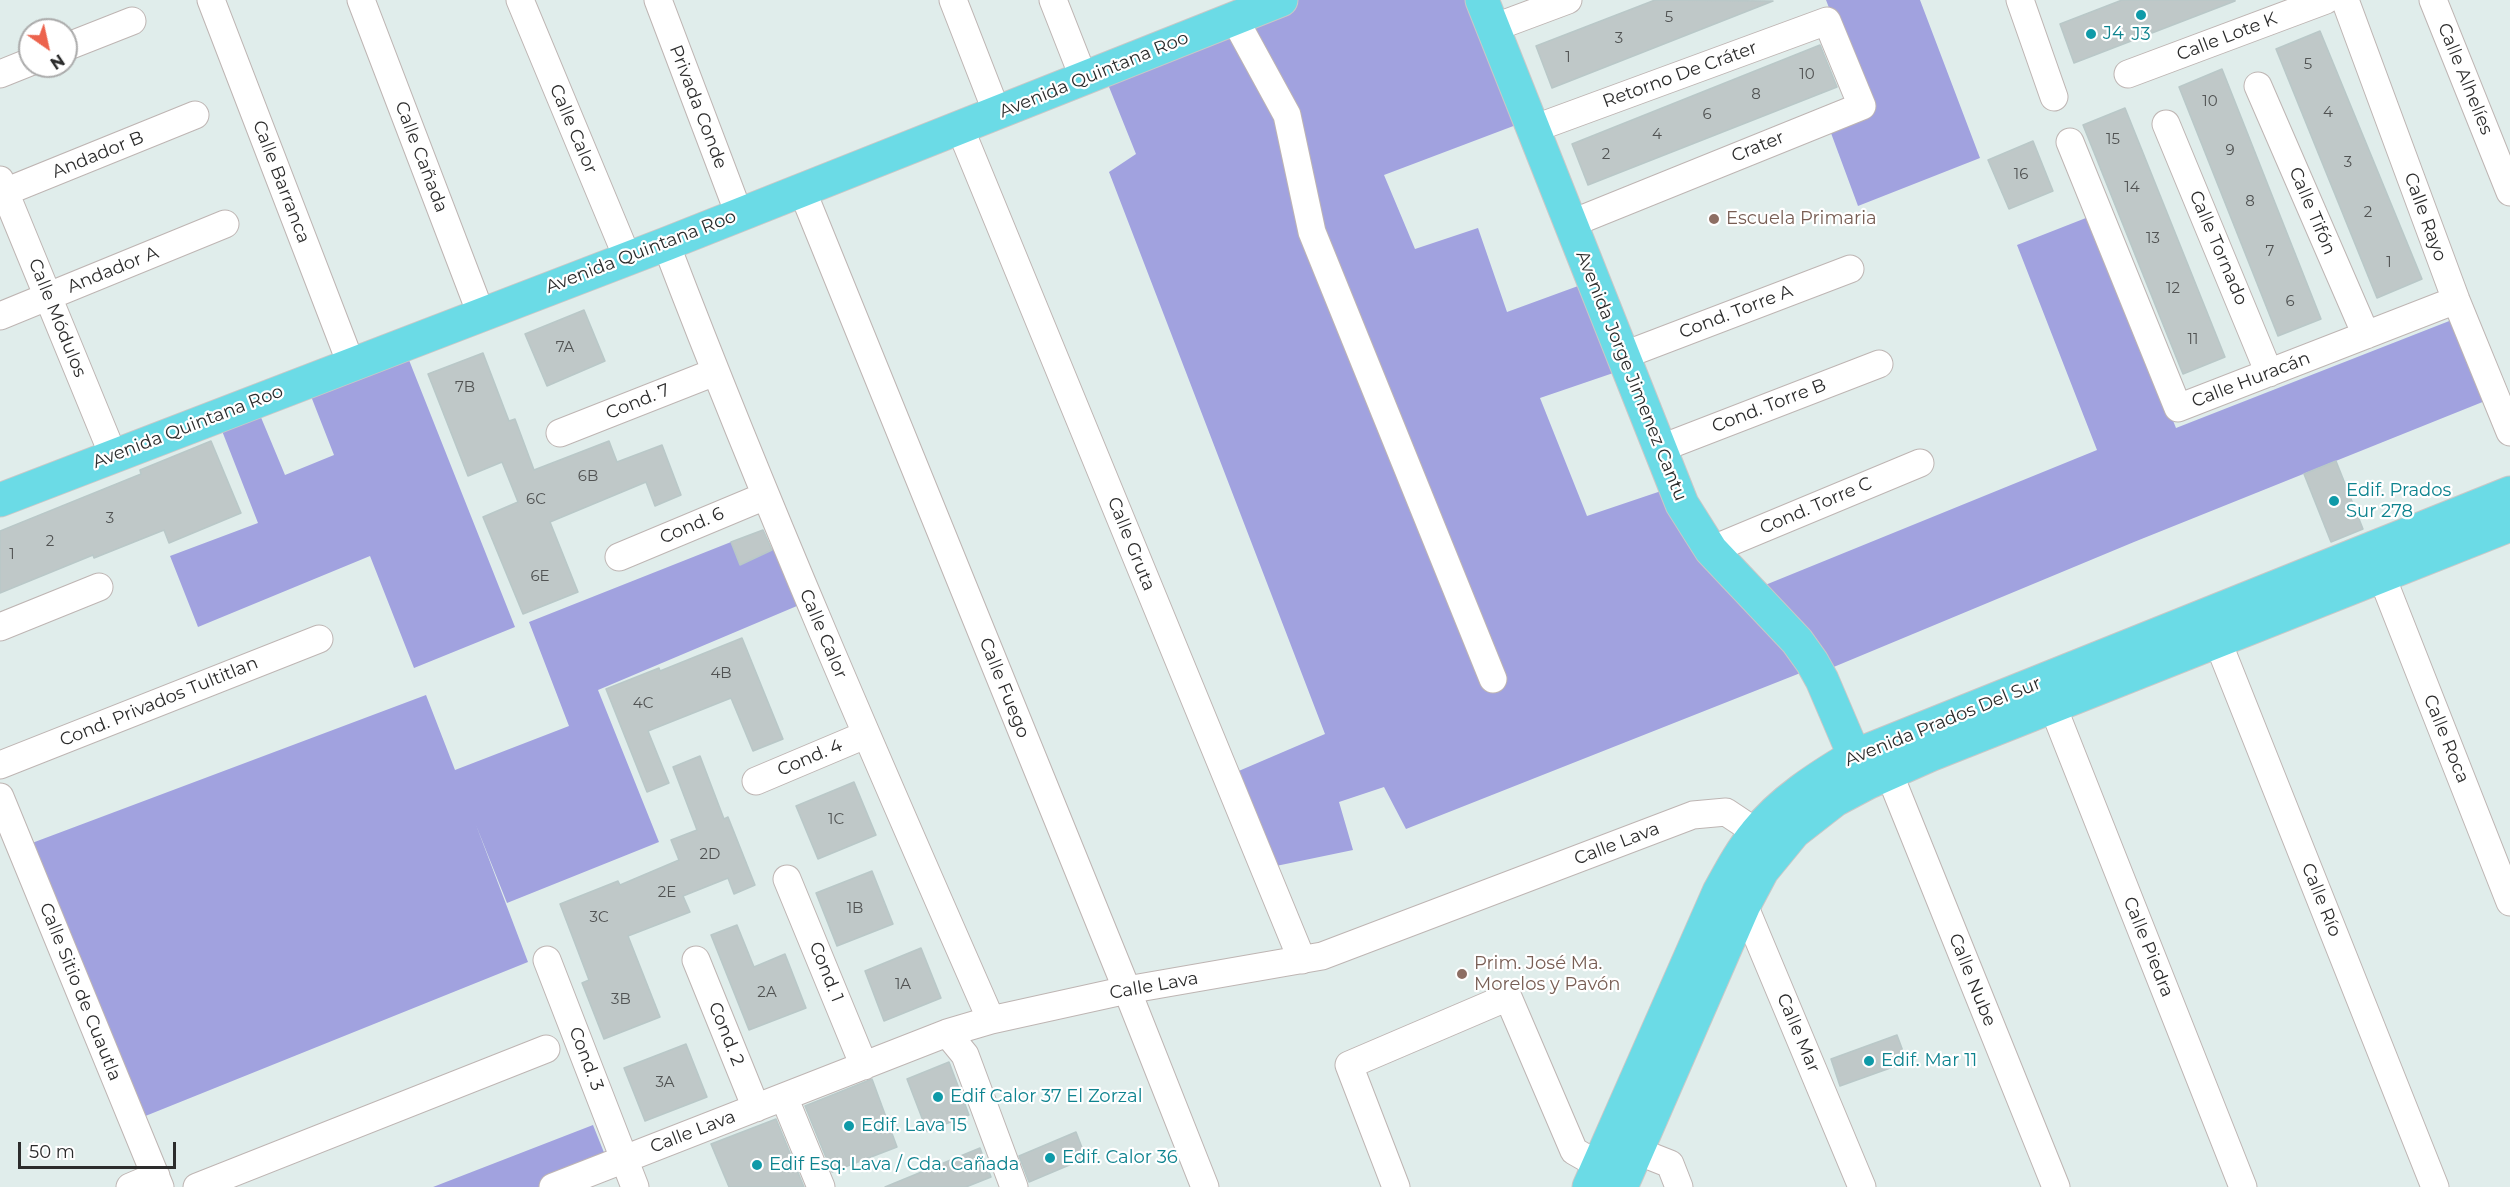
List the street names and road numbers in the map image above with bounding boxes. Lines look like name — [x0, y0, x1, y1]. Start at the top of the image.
street label: Calle Lote K — [2174, 8, 2280, 66]
street label: Calle Alhelíes — [2433, 20, 2497, 138]
street label: Avenida Quintana Roo — [996, 27, 1192, 123]
street label: Retorno De Cráter — [1600, 37, 1760, 113]
street label: Privada Conde — [664, 42, 732, 172]
street label: Calle Calor — [544, 81, 602, 177]
street label: Calle Cañada — [390, 98, 452, 216]
street label: Calle Barranca — [248, 118, 314, 246]
street label: Andador B — [49, 127, 147, 183]
street label: Crater — [1728, 127, 1788, 167]
street label: Calle Tifón — [2284, 164, 2340, 258]
street label: Calle Rayo — [2399, 170, 2451, 264]
street label: Calle Tornado — [2184, 187, 2252, 309]
street label: Avenida Quintana Roo — [543, 206, 739, 298]
street label: Andador A — [64, 242, 162, 298]
street label: Avenida Jorge Jimenez Cantu — [1571, 248, 1691, 504]
street label: Calle Módulos — [23, 255, 91, 381]
street label: Cond. Torre A — [1676, 280, 1796, 344]
street label: Calle Huracán — [2189, 347, 2313, 413]
street label: Cond. Torre B — [1709, 374, 1829, 438]
street label: Cond. 7 — [603, 379, 673, 425]
street label: Avenida Quintana Roo — [90, 381, 286, 473]
street label: Cond. Torre C — [1757, 473, 1875, 539]
street label: Calle Gruta — [1102, 494, 1160, 594]
street label: Cond. 6 — [657, 503, 727, 549]
street label: Calle Calor — [794, 586, 852, 682]
street label: Calle Fuego — [974, 635, 1034, 741]
street label: Cond. Privados Tultitlan — [57, 652, 261, 752]
street label: Avenida Prados Del Sur — [1842, 673, 2044, 771]
street label: Calle Roca — [2418, 692, 2474, 786]
street label: Cond. 4 — [774, 735, 846, 781]
street label: Calle Lava — [1571, 818, 1663, 870]
street label: Calle Río — [2296, 860, 2346, 940]
street label: Calle Piedra — [2118, 894, 2178, 1000]
street label: Calle Sitio de Cuautla — [34, 900, 126, 1084]
street label: Calle Nube — [1944, 930, 2000, 1030]
street label: Cond. 1 — [804, 939, 848, 1005]
street label: Calle Lava — [1108, 968, 1200, 1004]
street label: Calle Mar — [1772, 990, 1824, 1076]
street label: Cond. 2 — [703, 999, 749, 1069]
street label: Cond. 3 — [564, 1024, 608, 1094]
street label: Calle Lava — [647, 1106, 739, 1158]

